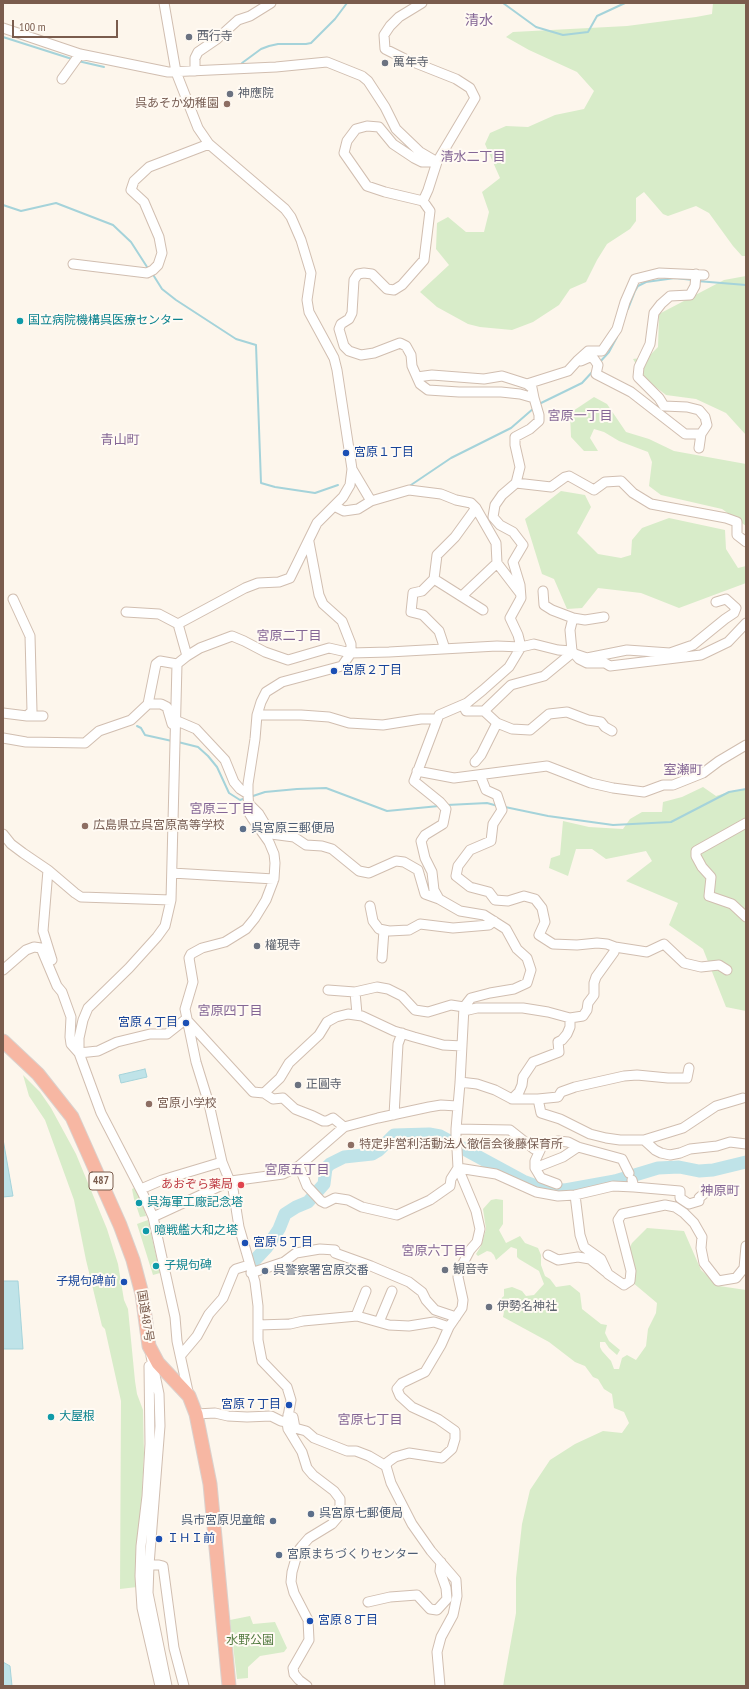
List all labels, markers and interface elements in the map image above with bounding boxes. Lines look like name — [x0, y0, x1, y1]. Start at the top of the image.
scale bar — [14, 12, 120, 38]
district label: 清水 — [465, 13, 493, 29]
text: 100 m — [19, 19, 46, 34]
place label: 西行寺 — [197, 30, 233, 44]
marker: 西行寺 — [184, 32, 194, 42]
place label: 萬年寺 — [393, 56, 429, 70]
marker: 萬年寺 — [380, 58, 390, 68]
place label: 神應院 — [238, 87, 274, 101]
marker: 神應院 — [225, 89, 235, 99]
place label: 呉あそか幼稚園 — [135, 97, 219, 111]
marker: 呉あそか幼稚園 — [222, 99, 232, 109]
district label: 清水二丁目 — [441, 149, 505, 165]
place label: 国立病院機構呉医療センター — [28, 314, 184, 328]
marker: 国立病院機構呉医療センター — [15, 316, 25, 326]
district label: 宮原一丁目 — [548, 408, 612, 424]
district label: 青山町 — [101, 432, 139, 448]
place label: 宮原１丁目 — [354, 446, 414, 460]
marker: 宮原１丁目 — [341, 448, 351, 458]
district label: 宮原二丁目 — [257, 628, 321, 644]
place label: 宮原２丁目 — [342, 664, 402, 678]
marker: 宮原２丁目 — [329, 666, 339, 676]
district label: 室瀬町 — [664, 762, 702, 778]
district label: 宮原三丁目 — [190, 801, 254, 817]
place label: 広島県立呉宮原高等学校 — [93, 819, 225, 833]
marker: 広島県立呉宮原高等学校 — [80, 821, 90, 831]
place label: 呉宮原三郵便局 — [251, 822, 335, 836]
marker: 呉宮原三郵便局 — [238, 824, 248, 834]
place label: 權現寺 — [265, 939, 301, 953]
marker: 權現寺 — [252, 941, 262, 951]
district label: 宮原四丁目 — [198, 1003, 262, 1019]
place label: 宮原４丁目 — [118, 1016, 178, 1030]
marker: 宮原４丁目 — [181, 1018, 191, 1028]
place label: 正圓寺 — [306, 1078, 342, 1092]
marker: 正圓寺 — [293, 1080, 303, 1090]
place label: 宮原小学校 — [157, 1097, 217, 1111]
marker: 宮原小学校 — [144, 1099, 154, 1109]
place label: 特定非営利活動法人徹信会後藤保育所 — [359, 1138, 563, 1152]
marker: 特定非営利活動法人徹信会後藤保育所 — [346, 1140, 356, 1150]
district label: 宮原五丁目 — [265, 1162, 329, 1178]
road number: 487 — [89, 1172, 113, 1190]
place label: あおぞら薬局 — [161, 1178, 233, 1192]
marker: あおぞら薬局 — [236, 1180, 246, 1190]
district label: 神原町 — [701, 1183, 739, 1199]
place label: 呉海軍工廠記念塔 — [147, 1196, 243, 1210]
marker: 呉海軍工廠記念塔 — [134, 1198, 144, 1208]
place label: 噫戦艦大和之塔 — [154, 1224, 238, 1238]
marker: 噫戦艦大和之塔 — [141, 1226, 151, 1236]
place label: 宮原５丁目 — [253, 1236, 313, 1250]
marker: 宮原５丁目 — [240, 1238, 250, 1248]
district label: 宮原六丁目 — [402, 1243, 466, 1259]
place label: 子規句碑 — [164, 1259, 212, 1273]
marker: 子規句碑 — [151, 1261, 161, 1271]
place label: 観音寺 — [453, 1263, 489, 1277]
place label: 呉警察署宮原交番 — [273, 1264, 369, 1278]
marker: 観音寺 — [440, 1265, 450, 1275]
marker: 呉警察署宮原交番 — [260, 1266, 270, 1276]
place label: 子規句碑前 — [56, 1275, 116, 1289]
marker: 子規句碑前 — [119, 1277, 129, 1287]
street label: 国道487号 — [134, 1289, 156, 1343]
place label: 伊勢名神社 — [497, 1300, 557, 1314]
marker: 伊勢名神社 — [484, 1302, 494, 1312]
place label: 宮原７丁目 — [221, 1398, 281, 1412]
marker: 宮原７丁目 — [284, 1400, 294, 1410]
place label: 大屋根 — [59, 1410, 95, 1424]
marker: 大屋根 — [46, 1412, 56, 1422]
district label: 宮原七丁目 — [338, 1412, 402, 1428]
place label: 呉宮原七郵便局 — [319, 1507, 403, 1521]
marker: 呉宮原七郵便局 — [306, 1509, 316, 1519]
place label: 呉市宮原児童館 — [181, 1514, 265, 1528]
marker: 呉市宮原児童館 — [268, 1516, 278, 1526]
place label: ＩＨＩ前 — [167, 1532, 215, 1546]
marker: ＩＨＩ前 — [154, 1534, 164, 1544]
place label: 宮原まちづくりセンター — [287, 1548, 419, 1562]
marker: 宮原まちづくりセンター — [274, 1550, 284, 1560]
place label: 宮原８丁目 — [318, 1614, 378, 1628]
marker: 宮原８丁目 — [305, 1616, 315, 1626]
park label: 水野公園 — [226, 1634, 274, 1648]

